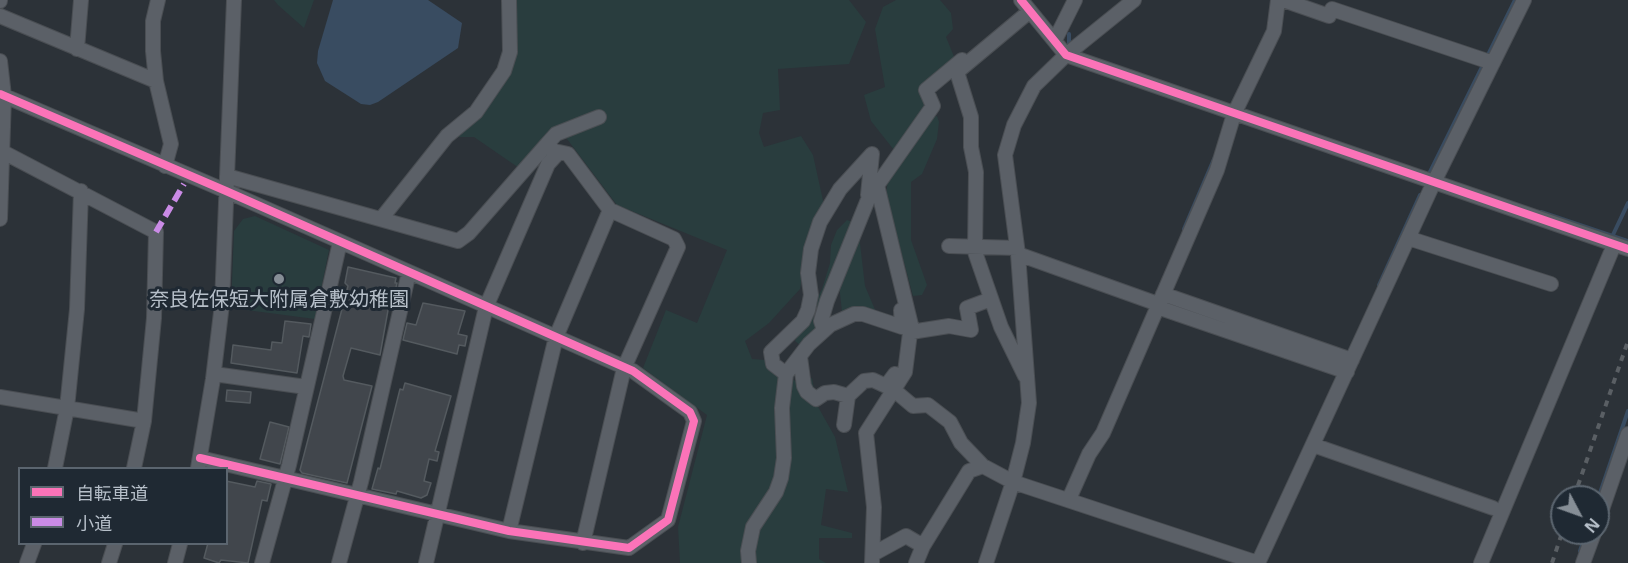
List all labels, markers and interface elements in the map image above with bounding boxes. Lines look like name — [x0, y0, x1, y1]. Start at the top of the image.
marker: 奈良佐保短大附属倉敷幼稚園 — [272, 272, 286, 286]
place label: 奈良佐保短大附属倉敷幼稚園 — [149, 288, 409, 312]
legend — [18, 467, 228, 545]
text: 自転車道 — [76, 481, 148, 505]
north arrow — [1550, 485, 1610, 545]
text: 小道 — [76, 511, 112, 535]
text: N — [1580, 513, 1605, 538]

